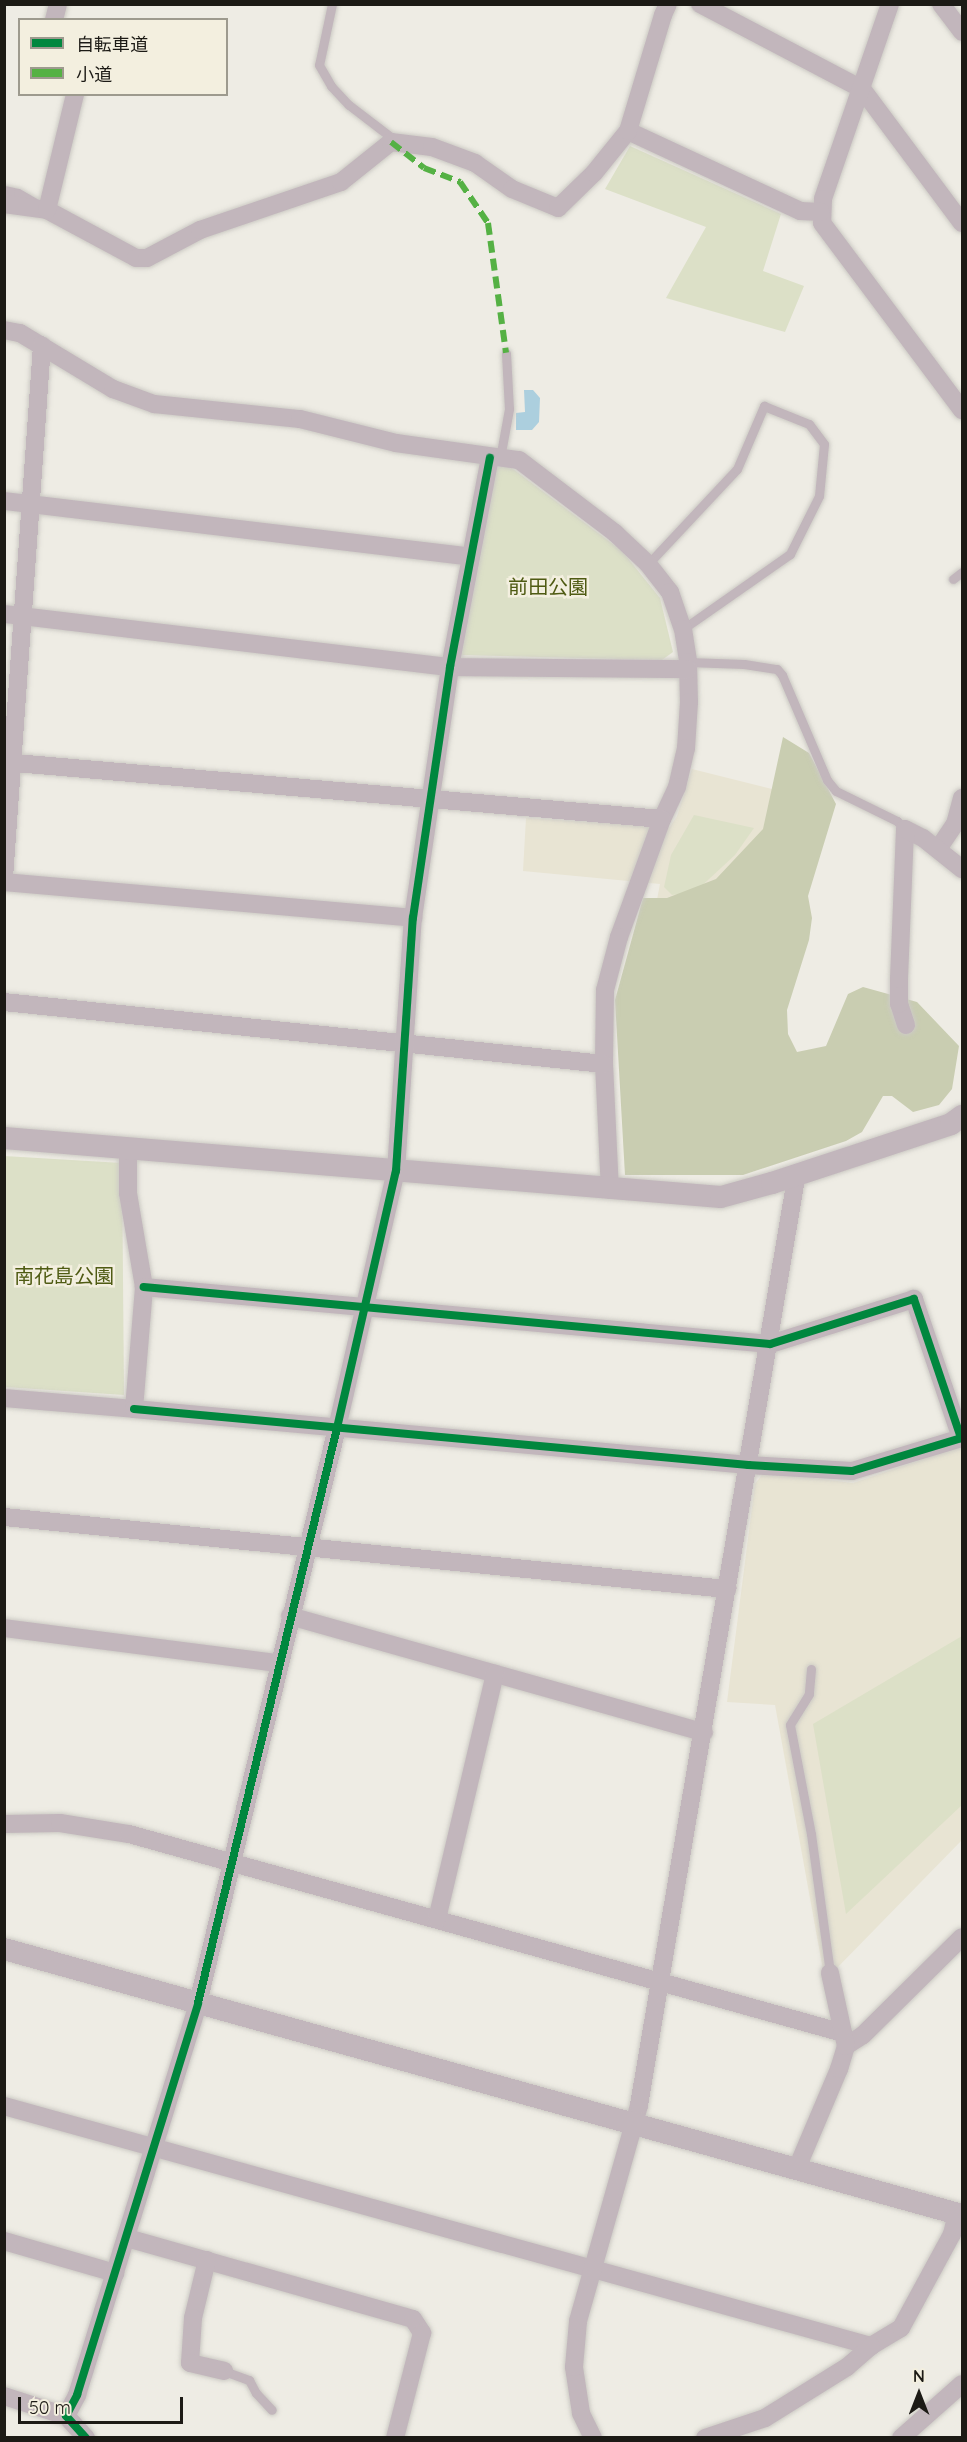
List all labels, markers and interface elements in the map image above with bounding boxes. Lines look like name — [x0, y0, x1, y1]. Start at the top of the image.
legend — [18, 18, 228, 96]
text: 自転車道 — [76, 33, 148, 56]
text: 小道 — [76, 63, 112, 86]
park label: 前田公園 — [508, 574, 588, 598]
park label: 南花島公園 — [14, 1263, 114, 1287]
north arrow — [889, 2364, 949, 2424]
text: N — [913, 2366, 925, 2386]
scale bar — [21, 2385, 186, 2423]
text: 50 m — [29, 2396, 71, 2419]

